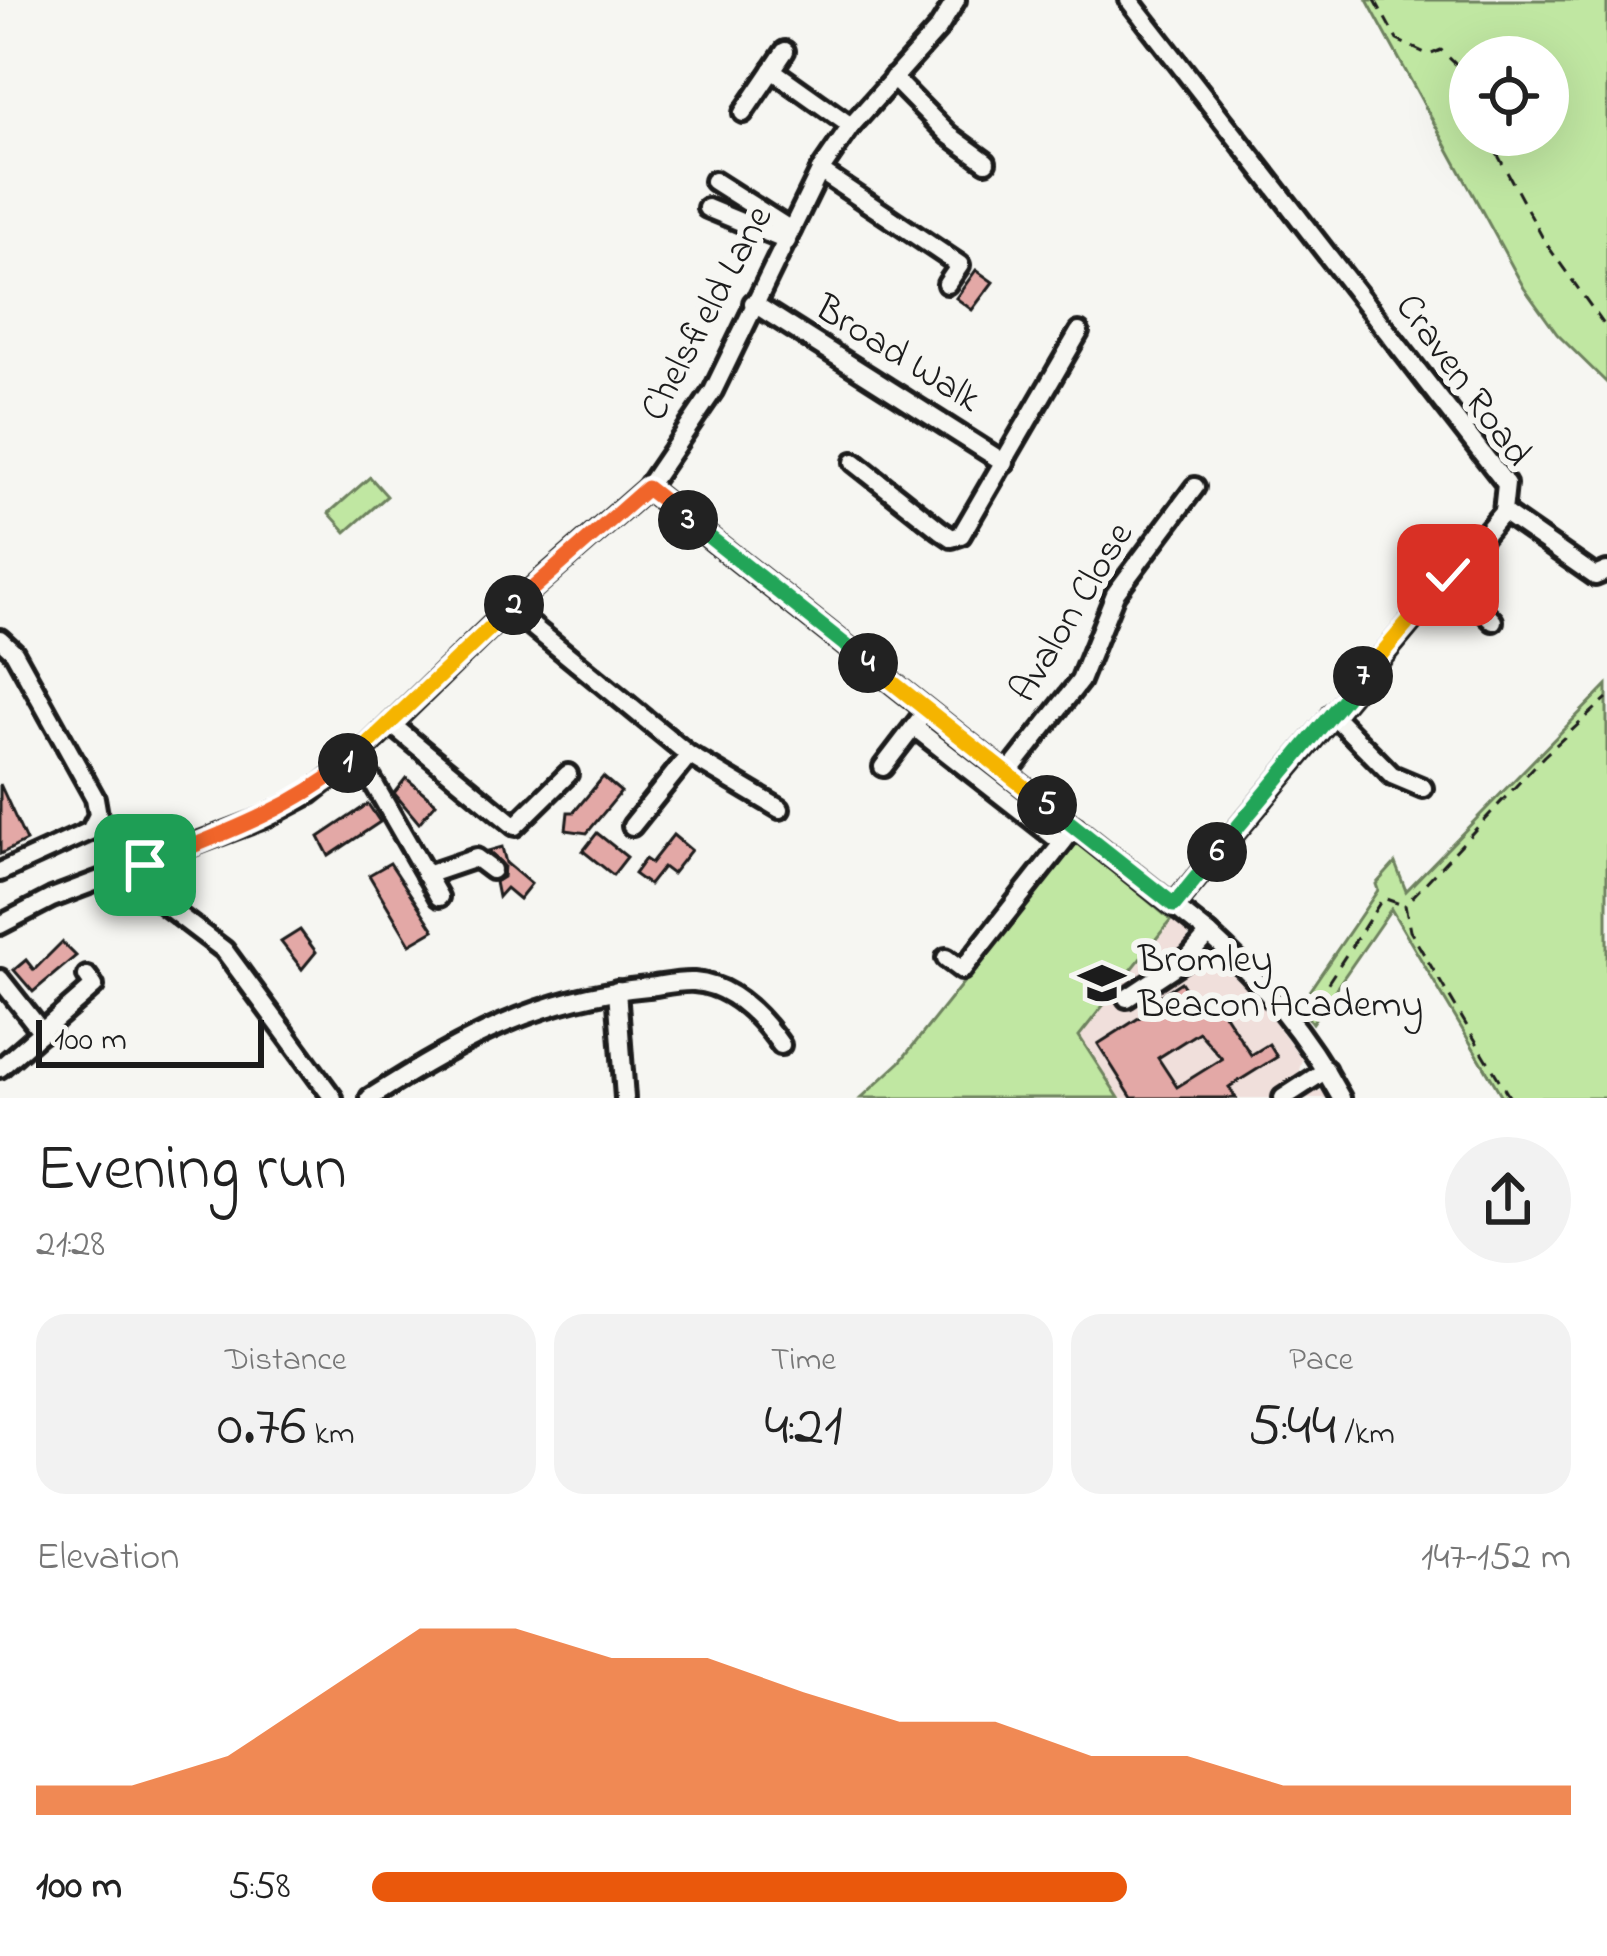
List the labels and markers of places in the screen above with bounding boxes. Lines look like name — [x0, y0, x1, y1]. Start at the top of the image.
pin: 3 — [658, 490, 718, 550]
pin — [1397, 524, 1499, 626]
pin: 2 — [484, 575, 544, 635]
pin: 4 — [838, 633, 898, 693]
pin: 7 — [1333, 646, 1393, 706]
pin: 1 — [318, 733, 378, 793]
pin: 5 — [1017, 775, 1077, 835]
pin — [94, 814, 196, 916]
pin: 6 — [1187, 822, 1247, 882]
place label: Bromley Beacon Academy — [1137, 933, 1423, 1035]
school or university icon: Bromley Beacon Academy — [1077, 958, 1127, 1008]

